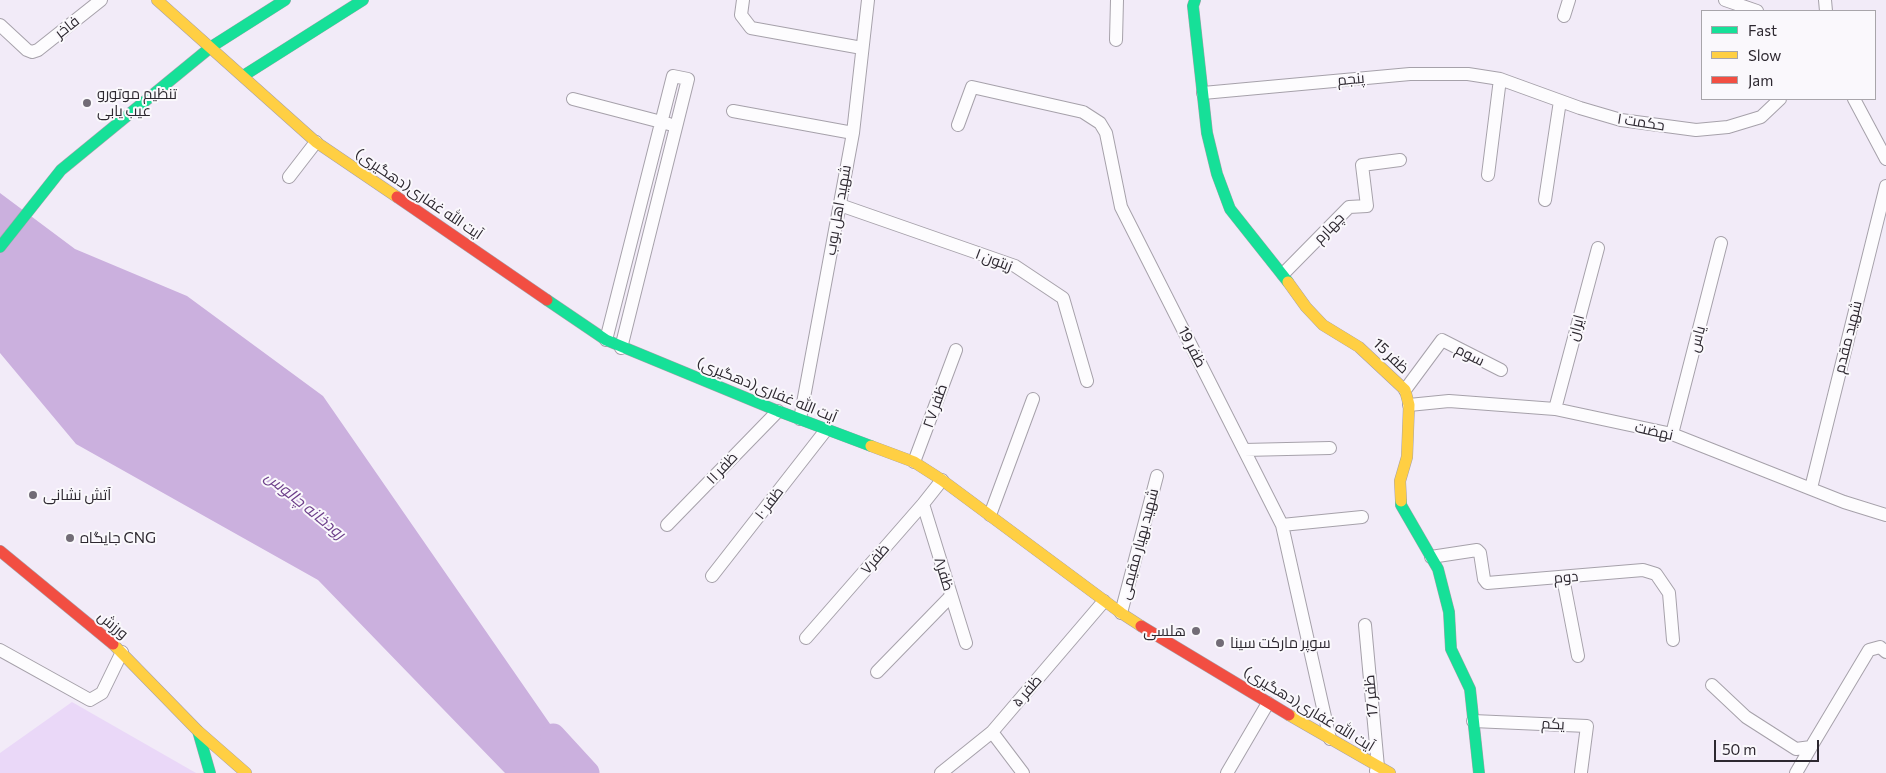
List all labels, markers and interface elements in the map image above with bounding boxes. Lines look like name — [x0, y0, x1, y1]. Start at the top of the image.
legend — [1701, 10, 1876, 100]
street label: فاخر — [51, 12, 83, 42]
text: Fast — [1748, 21, 1777, 39]
text: Slow — [1748, 46, 1781, 64]
street label: پنجم — [1337, 69, 1365, 89]
text: Jam — [1748, 71, 1773, 89]
place label: تنظیم موتورو عیب یابی — [97, 85, 177, 120]
marker: تنظیم موتورو عیب یابی — [81, 97, 93, 109]
street label: حکمت ۱ — [1616, 109, 1666, 135]
street label: آیت الله غفاری(دهگیری) — [352, 145, 486, 243]
street label: شهید اهل بوب — [821, 163, 855, 257]
street label: چهارم — [1310, 209, 1348, 247]
street label: زیتون ۱ — [973, 245, 1015, 275]
street label: شهید مقدم — [1830, 299, 1866, 375]
street label: ایران — [1564, 313, 1588, 343]
street label: ظفر 19 — [1174, 323, 1210, 371]
street label: یاس — [1685, 324, 1709, 354]
street label: ظفر 15 — [1369, 335, 1413, 377]
street label: سوم — [1452, 340, 1488, 370]
street label: آیت الله غفاری(دهگیری) — [694, 354, 840, 426]
street label: ظفر ۲۷ — [919, 382, 951, 430]
street label: نهضت — [1633, 418, 1675, 444]
street label: ظفر ۱۱ — [703, 448, 741, 488]
water label: رودخانه چالوس — [261, 467, 349, 543]
street label: ظفر ۱۰ — [751, 483, 787, 523]
place label: آتش نشانی — [43, 486, 111, 504]
street label: شهید بهیار مقیمی — [1116, 487, 1162, 601]
marker: آتش نشانی — [27, 489, 39, 501]
place label: جایگاه CNG — [80, 529, 156, 547]
marker: جایگاه CNG — [64, 532, 76, 544]
street label: ظفر۷ — [857, 540, 893, 578]
street label: ظفر۸ — [930, 555, 958, 593]
street label: دوم — [1553, 567, 1579, 587]
street label: ورزش — [94, 607, 132, 643]
place label: هلسی — [1143, 622, 1186, 640]
marker: هلسی — [1190, 625, 1202, 637]
place label: سوپر مارکت سینا — [1230, 634, 1331, 652]
marker: سوپر مارکت سینا — [1214, 637, 1226, 649]
street label: آیت الله غفاری(دهگیری) — [1240, 663, 1378, 755]
street label: ظفر ۵ — [1008, 671, 1046, 711]
street label: ظفر 17 — [1360, 674, 1382, 718]
street label: یکم — [1541, 714, 1565, 734]
scale bar — [1716, 730, 1821, 762]
text: 50 m — [1722, 740, 1756, 758]

